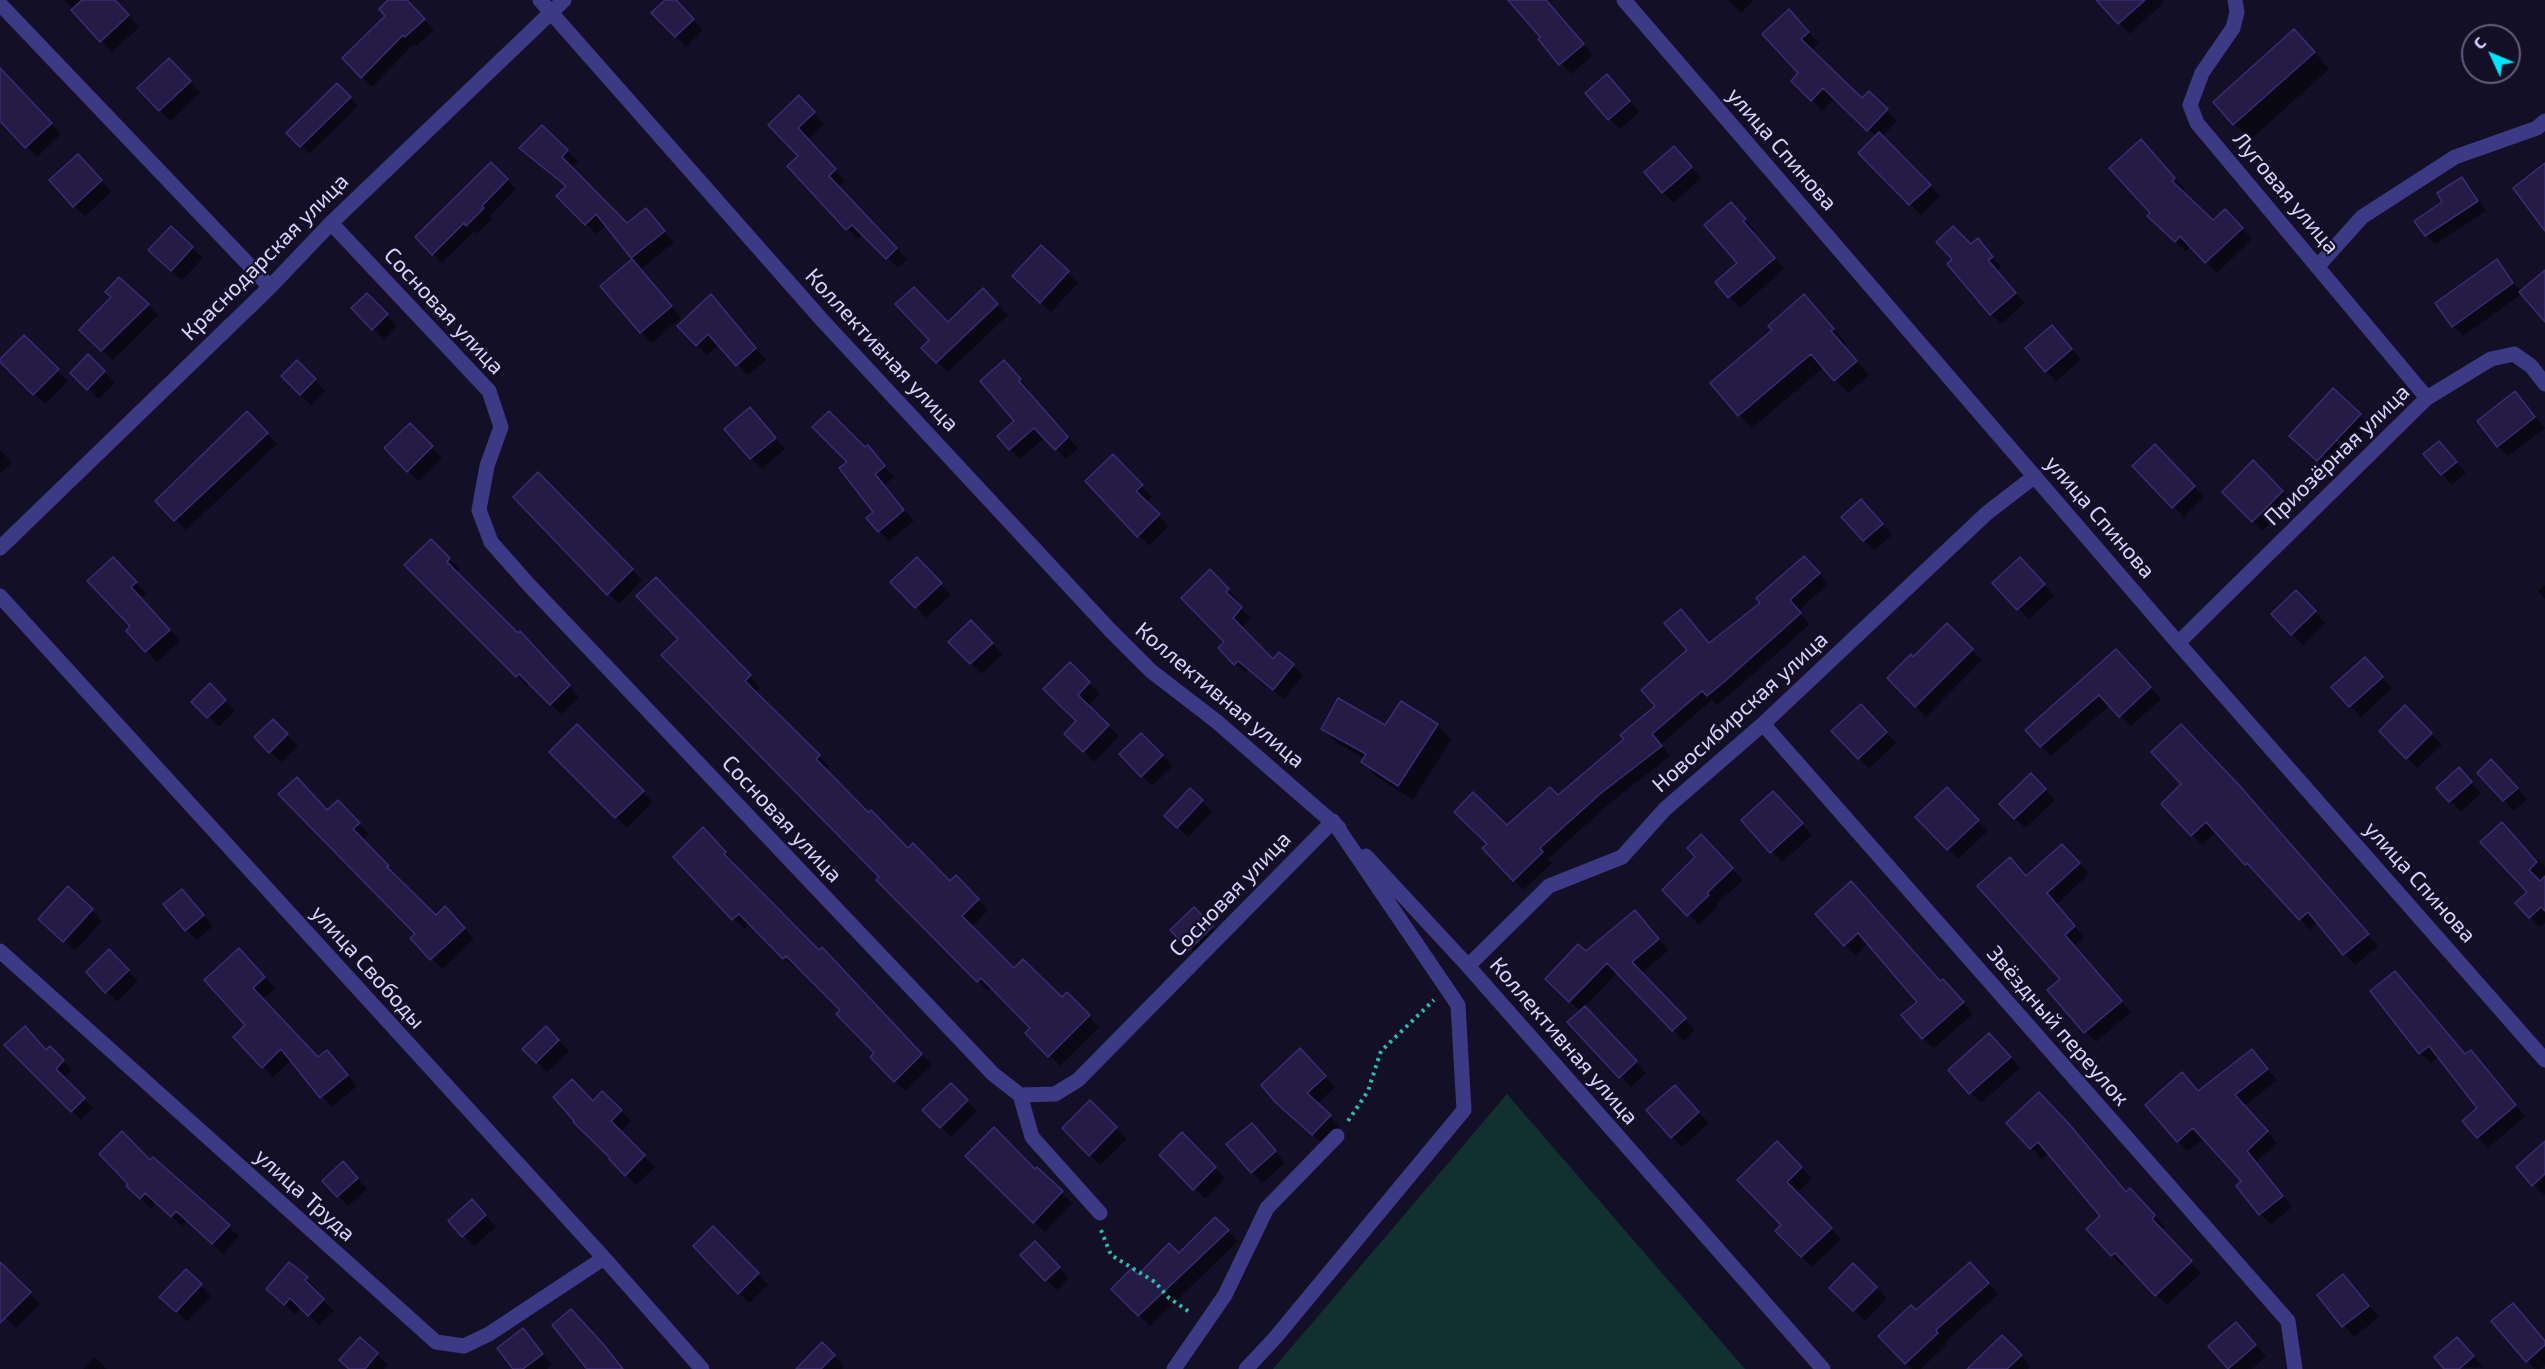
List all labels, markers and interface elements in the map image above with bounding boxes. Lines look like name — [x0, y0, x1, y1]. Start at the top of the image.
north arrow — [2461, 24, 2521, 84]
text: С — [2469, 33, 2489, 53]
street label: улица Спинова — [1721, 82, 1843, 216]
street label: Луговая улица — [2227, 127, 2345, 259]
street label: Краснодарская улица — [176, 168, 354, 346]
street label: Сосновая улица — [379, 242, 509, 380]
street label: Коллективная улица — [800, 263, 964, 437]
street label: Приозёрная улица — [2259, 379, 2415, 531]
street label: улица Спинова — [2039, 450, 2161, 584]
street label: Коллективная улица — [1130, 616, 1310, 774]
street label: Новосибирская улица — [1647, 626, 1833, 798]
street label: Сосновая улица — [717, 750, 847, 888]
street label: улица Спинова — [2359, 816, 2481, 948]
street label: Сосновая улица — [1164, 826, 1296, 962]
street label: улица Свободы — [306, 900, 430, 1034]
street label: Звёздный переулок — [1981, 941, 2135, 1111]
street label: Коллективная улица — [1484, 952, 1644, 1130]
street label: улица Труда — [249, 1143, 361, 1247]

